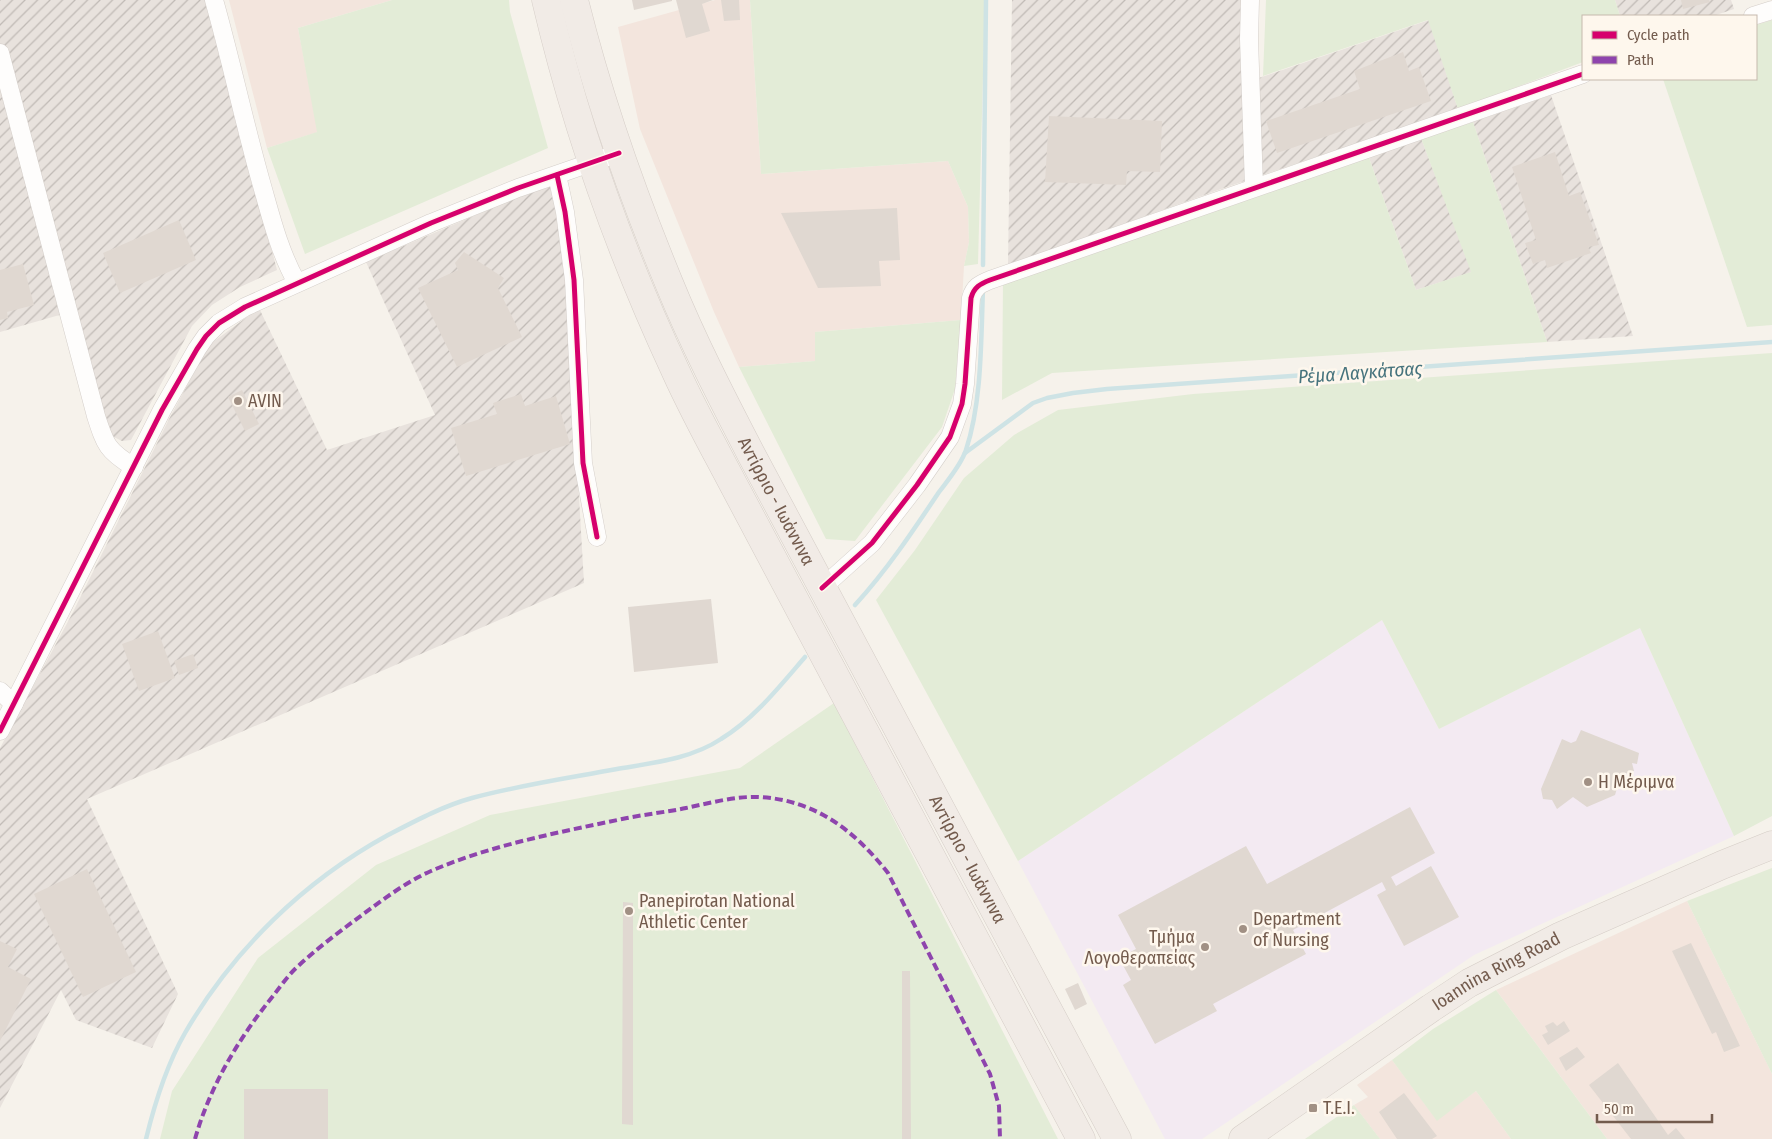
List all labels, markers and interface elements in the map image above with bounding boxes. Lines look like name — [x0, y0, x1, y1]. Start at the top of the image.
legend — [1582, 15, 1757, 80]
text: Cycle path — [1627, 26, 1690, 44]
text: Path — [1627, 51, 1654, 69]
water label: Ρέμα Λαγκάτσας — [1297, 357, 1424, 388]
place label: AVIN — [248, 390, 282, 412]
marker: AVIN — [232, 395, 244, 407]
street label: Αντίρριο - Ιωάννινα — [733, 433, 819, 569]
place label: Η Μέριμνα — [1598, 771, 1675, 793]
marker: Η Μέριμνα — [1582, 776, 1594, 788]
street label: Αντίρριο - Ιωάννινα — [924, 791, 1011, 927]
place label: Panepirotan National Athletic Center — [639, 890, 795, 933]
marker: Panepirotan National Athletic Center — [623, 905, 635, 917]
place label: Department of Nursing — [1253, 908, 1341, 951]
marker: Department of Nursing — [1237, 923, 1249, 935]
place label: Τμήμα Λογοθεραπείας — [1084, 926, 1195, 969]
street label: Ioannina Ring Road — [1428, 927, 1564, 1015]
marker: Τμήμα Λογοθεραπείας — [1199, 941, 1211, 953]
scale bar — [1597, 1092, 1712, 1124]
place label: Τ.Ε.Ι. — [1323, 1097, 1355, 1119]
text: 50 m — [1604, 1100, 1634, 1118]
marker: Τ.Ε.Ι. — [1307, 1102, 1319, 1114]

